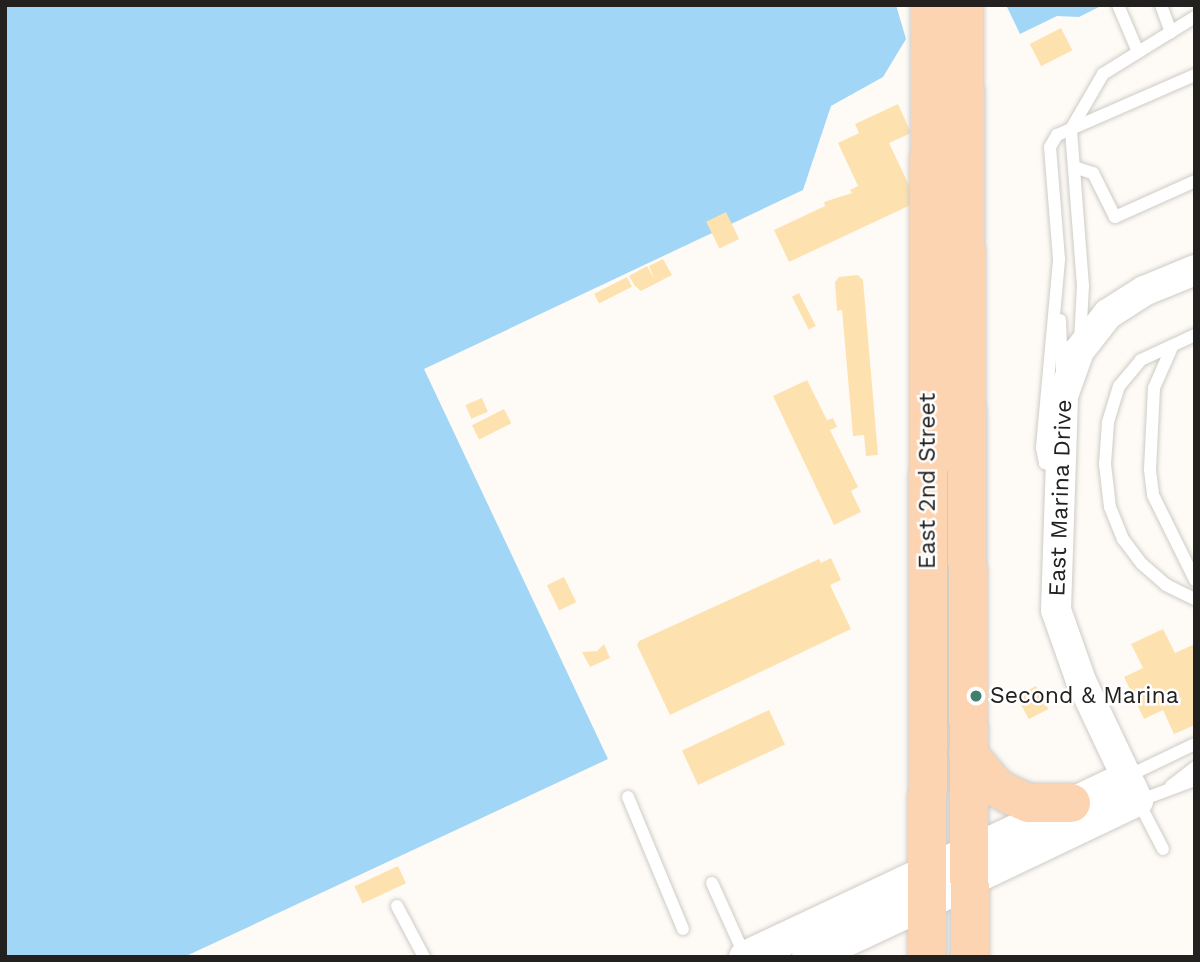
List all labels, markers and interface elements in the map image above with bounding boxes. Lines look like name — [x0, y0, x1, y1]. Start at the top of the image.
street label: East 2nd Street — [914, 393, 942, 569]
street label: East Marina Drive — [1044, 399, 1078, 597]
place label: Second & Marina — [990, 682, 1179, 710]
marker: Second & Marina — [968, 688, 984, 704]

